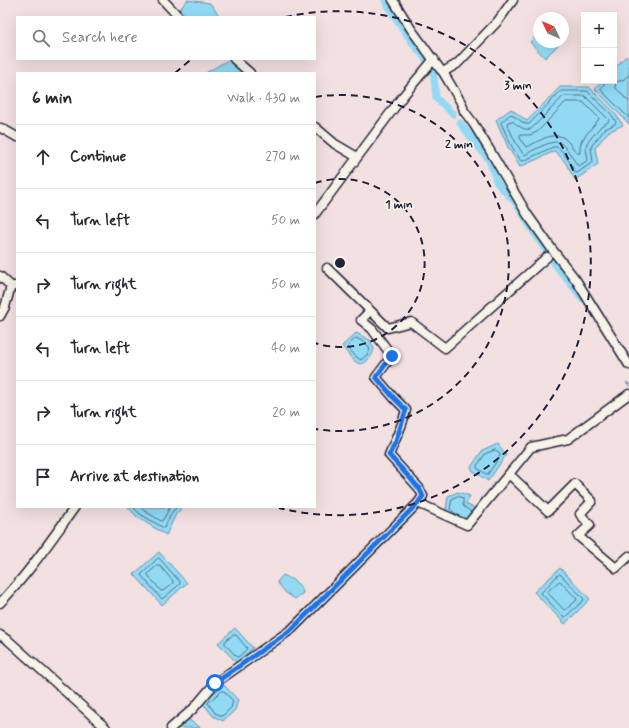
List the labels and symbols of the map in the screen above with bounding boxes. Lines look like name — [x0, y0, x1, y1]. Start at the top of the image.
north arrow — [533, 12, 569, 48]
text: 3 min — [504, 78, 532, 94]
text: 2 min — [445, 137, 473, 153]
text: 1 min — [385, 197, 413, 213]
centre of rings — [333, 256, 347, 270]
route end — [383, 347, 401, 365]
route start — [206, 674, 224, 692]

